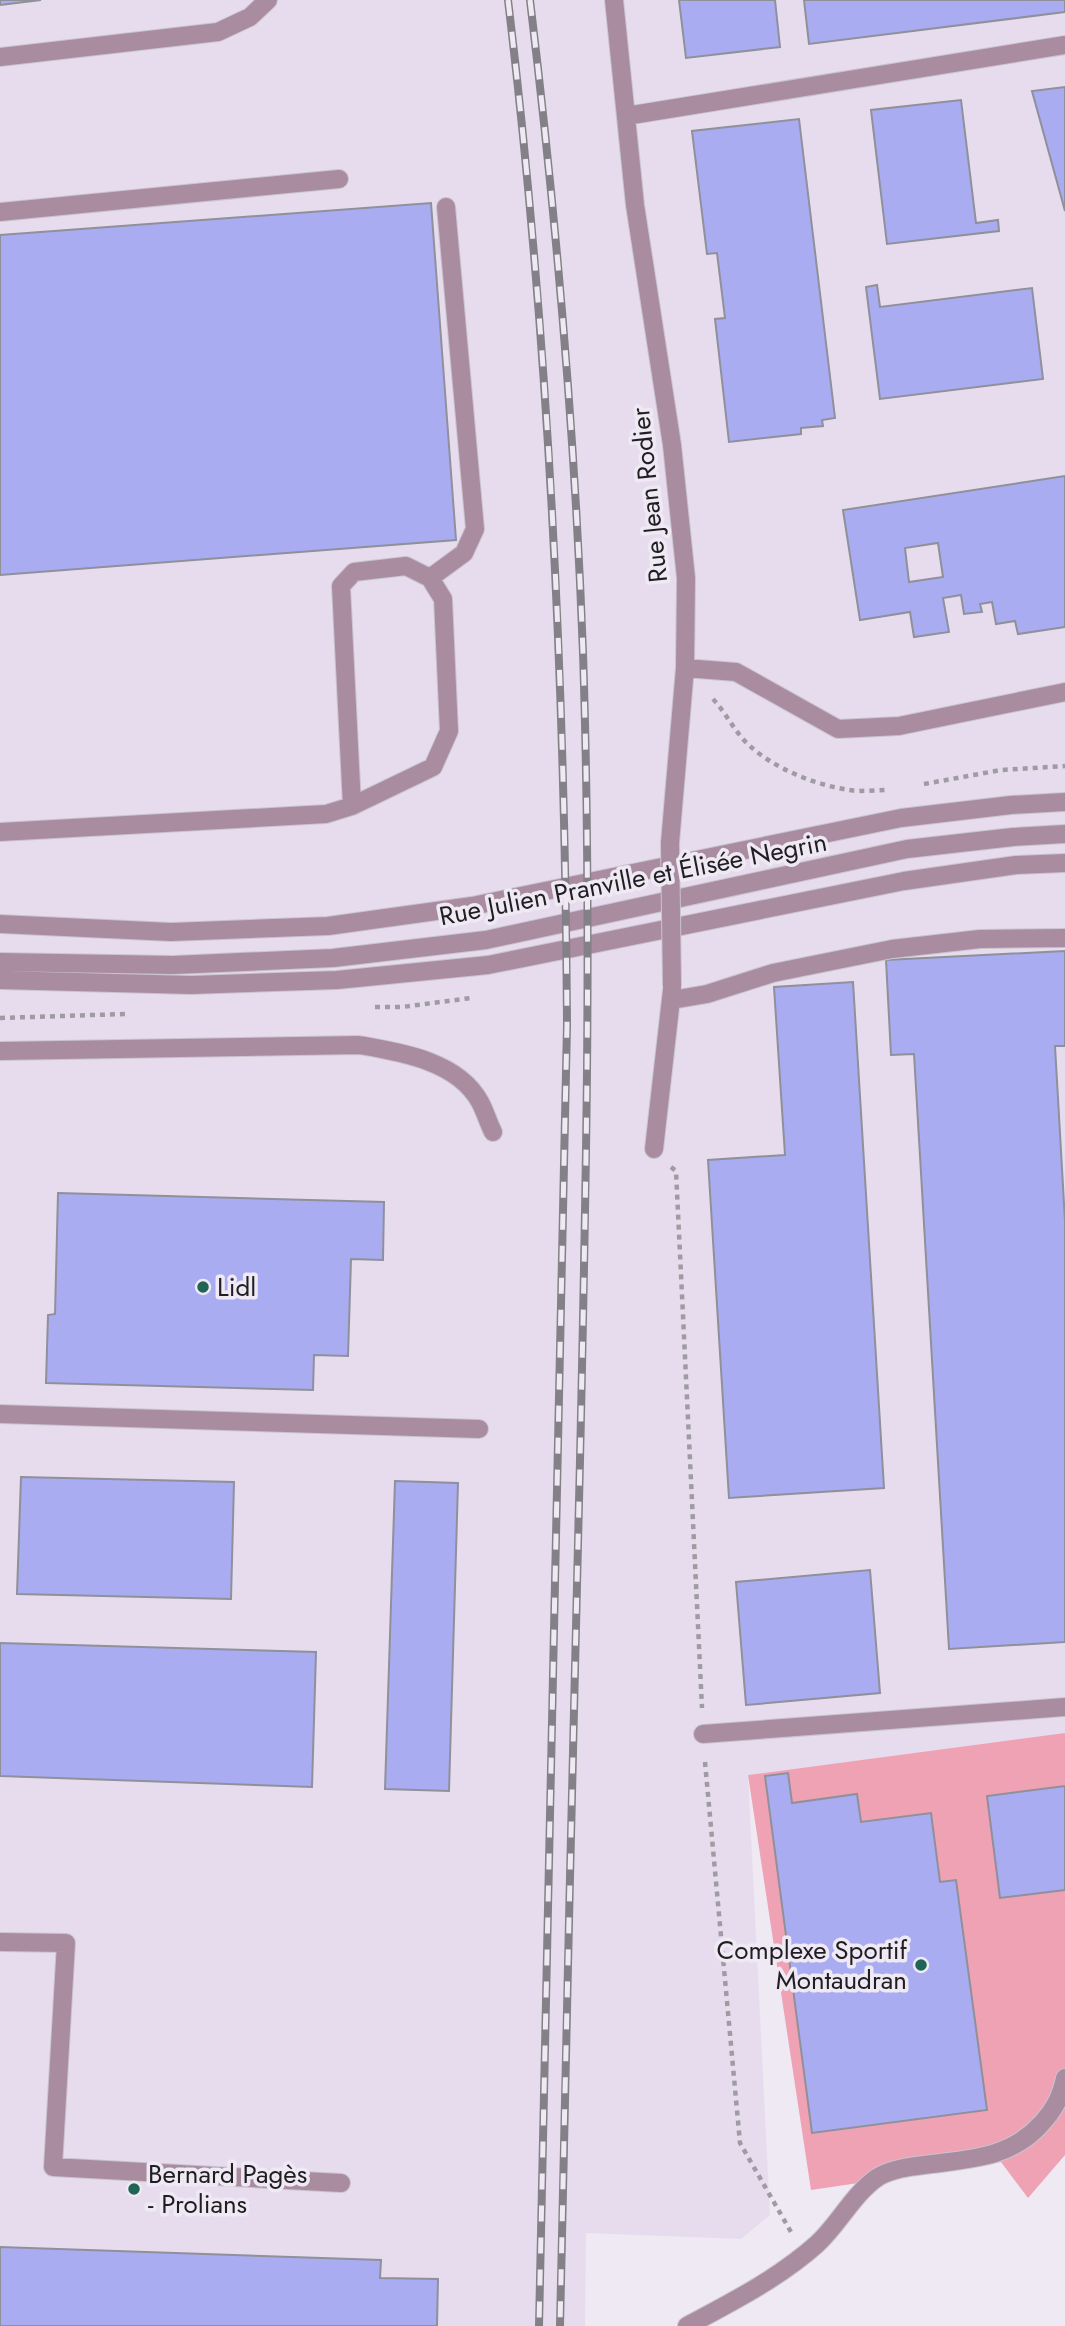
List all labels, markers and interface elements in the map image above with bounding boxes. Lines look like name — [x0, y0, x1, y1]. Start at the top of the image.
street label: Rue Jean Rodier — [621, 406, 677, 584]
street label: Rue Julien Pranville et Élisée Negrin — [436, 823, 830, 935]
place label: Lidl — [217, 1268, 256, 1306]
marker: Lidl — [195, 1279, 211, 1295]
place label: Complexe Sportif Montaudran — [717, 1931, 908, 1999]
marker: Complexe Sportif Montaudran — [913, 1957, 929, 1973]
place label: Bernard Pagès - Prolians — [148, 2155, 307, 2223]
marker: Bernard Pagès - Prolians — [126, 2181, 142, 2197]

